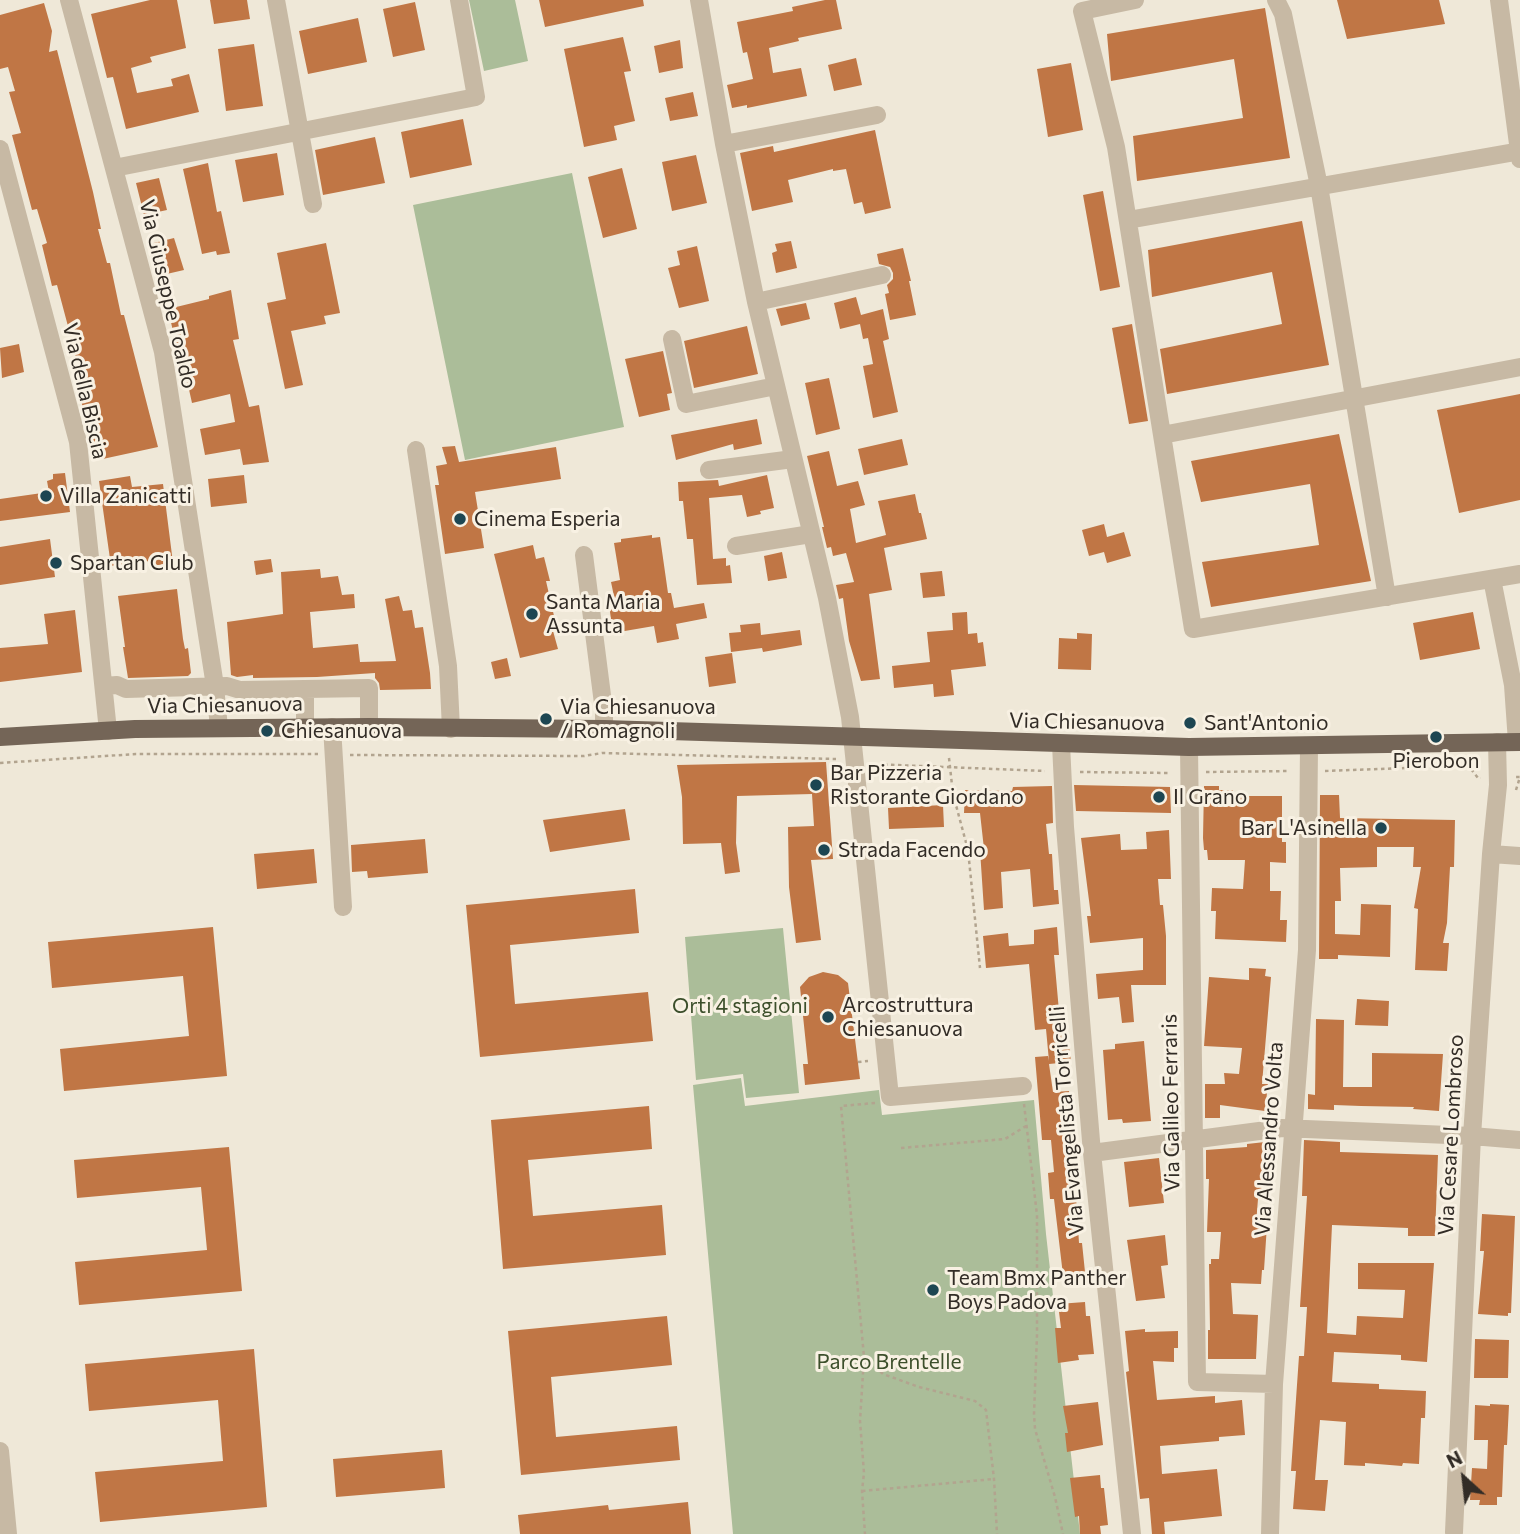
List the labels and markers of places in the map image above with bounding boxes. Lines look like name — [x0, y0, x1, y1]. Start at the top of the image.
place label: Villa Zanicatti — [60, 483, 192, 509]
marker: Villa Zanicatti — [38, 488, 54, 504]
place label: Cinema Esperia — [474, 506, 620, 532]
marker: Cinema Esperia — [452, 511, 468, 527]
place label: Spartan Club — [70, 550, 194, 576]
marker: Spartan Club — [48, 555, 64, 571]
place label: Santa Maria Assunta — [546, 589, 661, 639]
marker: Santa Maria Assunta — [524, 606, 540, 622]
place label: Via Chiesanuova / Romagnoli — [560, 694, 716, 744]
place label: Sant'Antonio — [1204, 710, 1329, 736]
marker: Via Chiesanuova / Romagnoli — [538, 711, 554, 727]
marker: Sant'Antonio — [1182, 715, 1198, 731]
place label: Chiesanuova — [281, 718, 402, 744]
marker: Chiesanuova — [259, 723, 275, 739]
marker: Pierobon — [1428, 729, 1444, 745]
place label: Pierobon — [1392, 748, 1480, 774]
place label: Bar Pizzeria Ristorante Giordano — [830, 760, 1024, 810]
marker: Bar Pizzeria Ristorante Giordano — [808, 777, 824, 793]
place label: Il Grano — [1173, 784, 1247, 810]
marker: Il Grano — [1151, 789, 1167, 805]
place label: Bar L'Asinella — [1241, 815, 1367, 841]
marker: Bar L'Asinella — [1373, 820, 1389, 836]
place label: Strada Facendo — [838, 837, 986, 863]
marker: Strada Facendo — [816, 842, 832, 858]
place label: Arcostruttura Chiesanuova — [842, 992, 974, 1042]
marker: Arcostruttura Chiesanuova — [820, 1009, 836, 1025]
place label: Team Bmx Panther Boys Padova — [947, 1265, 1127, 1315]
marker: Team Bmx Panther Boys Padova — [925, 1282, 941, 1298]

